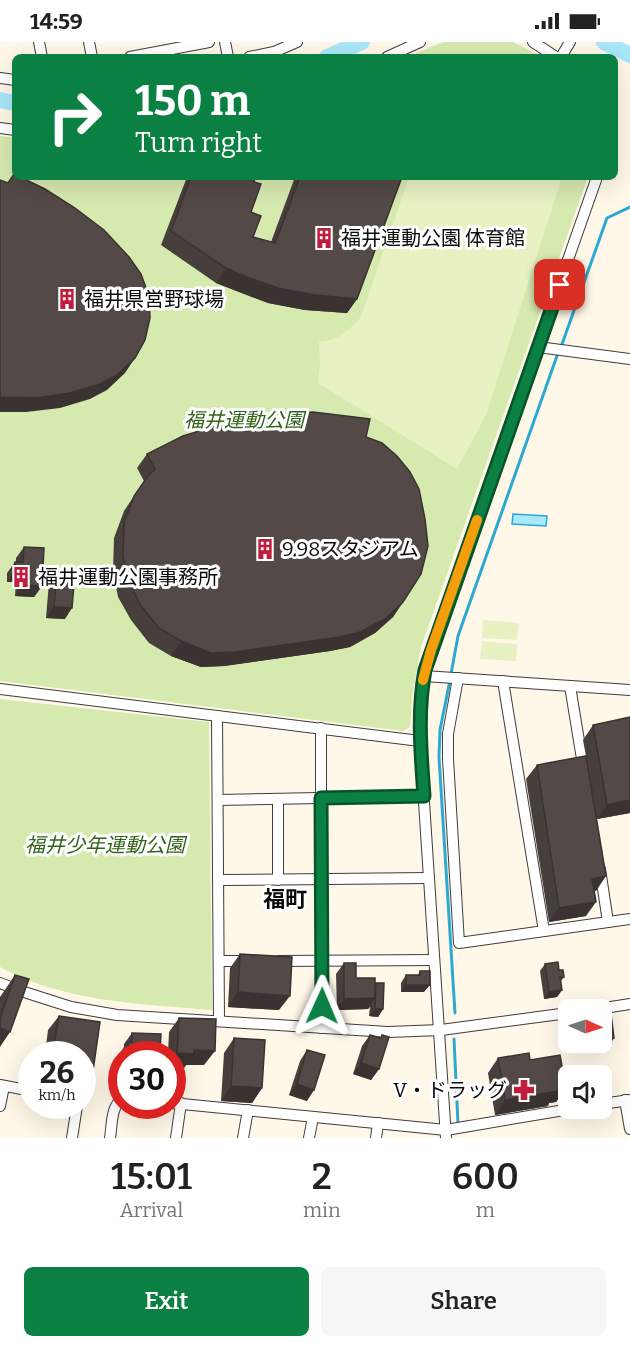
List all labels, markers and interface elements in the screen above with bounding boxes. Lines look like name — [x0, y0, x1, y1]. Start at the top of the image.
text: 14:59 — [30, 8, 83, 35]
text: 150 m — [135, 76, 250, 126]
icon: right — [36, 78, 114, 156]
text: Turn right — [135, 127, 262, 159]
building icon: 福井運動公園 体育館 — [312, 226, 336, 250]
place label: 福井運動公園 体育館 — [341, 226, 525, 250]
pin — [534, 259, 585, 310]
icon: arrive — [543, 268, 576, 301]
building icon: 福井県営野球場 — [55, 287, 79, 311]
place label: 福井県営野球場 — [84, 287, 224, 311]
park label: 福井運動公園 — [184, 408, 307, 432]
building icon: 9.98スタジアム — [253, 537, 277, 561]
place label: 9.98スタジアム — [282, 537, 419, 561]
building icon: 福井運動公園事務所 — [9, 565, 33, 589]
place label: 福井運動公園事務所 — [38, 565, 218, 589]
park label: 福井少年運動公園 — [25, 833, 188, 857]
district label: 福町 — [263, 886, 307, 913]
position arrow — [290, 974, 354, 1038]
north arrow — [558, 999, 612, 1053]
map controls — [558, 999, 612, 1119]
speed limit sign: 30 — [108, 1041, 186, 1119]
text: 26 — [40, 1055, 74, 1091]
button: sound — [558, 1065, 612, 1119]
place label: V・ドラッグ — [393, 1078, 507, 1102]
pharmacy icon: V・ドラッグ — [512, 1078, 536, 1102]
text: km/h — [38, 1086, 76, 1104]
text: 15:01 — [111, 1155, 192, 1199]
text: 2 — [312, 1155, 332, 1199]
text: 600 — [452, 1155, 519, 1199]
text: Arrival — [120, 1198, 183, 1222]
text: min — [303, 1198, 341, 1222]
text: m — [476, 1198, 495, 1222]
button: Exit — [24, 1267, 309, 1336]
button: Share — [321, 1267, 606, 1336]

